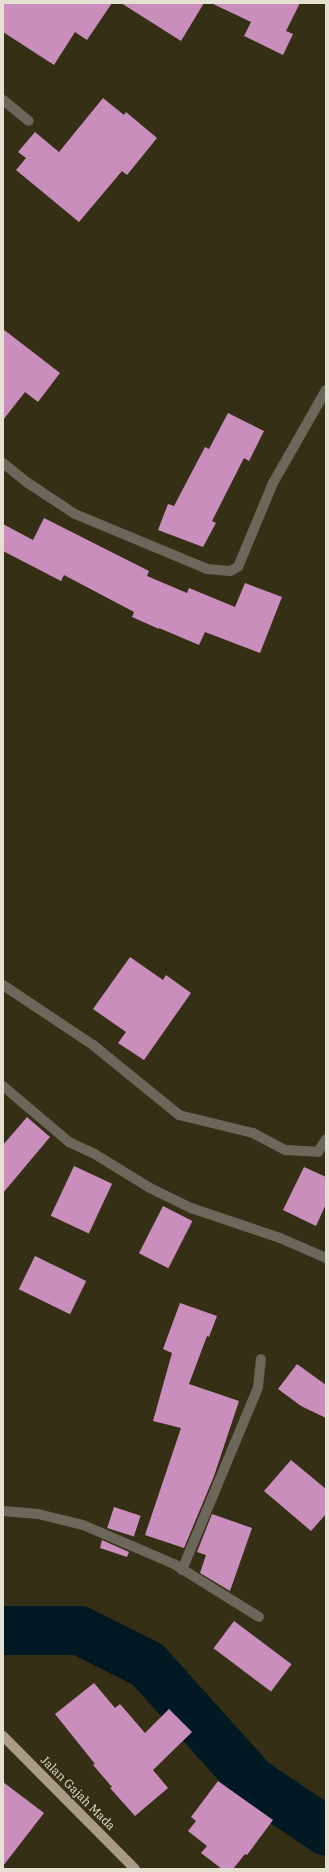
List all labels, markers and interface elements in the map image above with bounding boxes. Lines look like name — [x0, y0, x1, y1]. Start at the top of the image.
street label: Jalan Gajah Mada — [38, 1753, 118, 1833]

